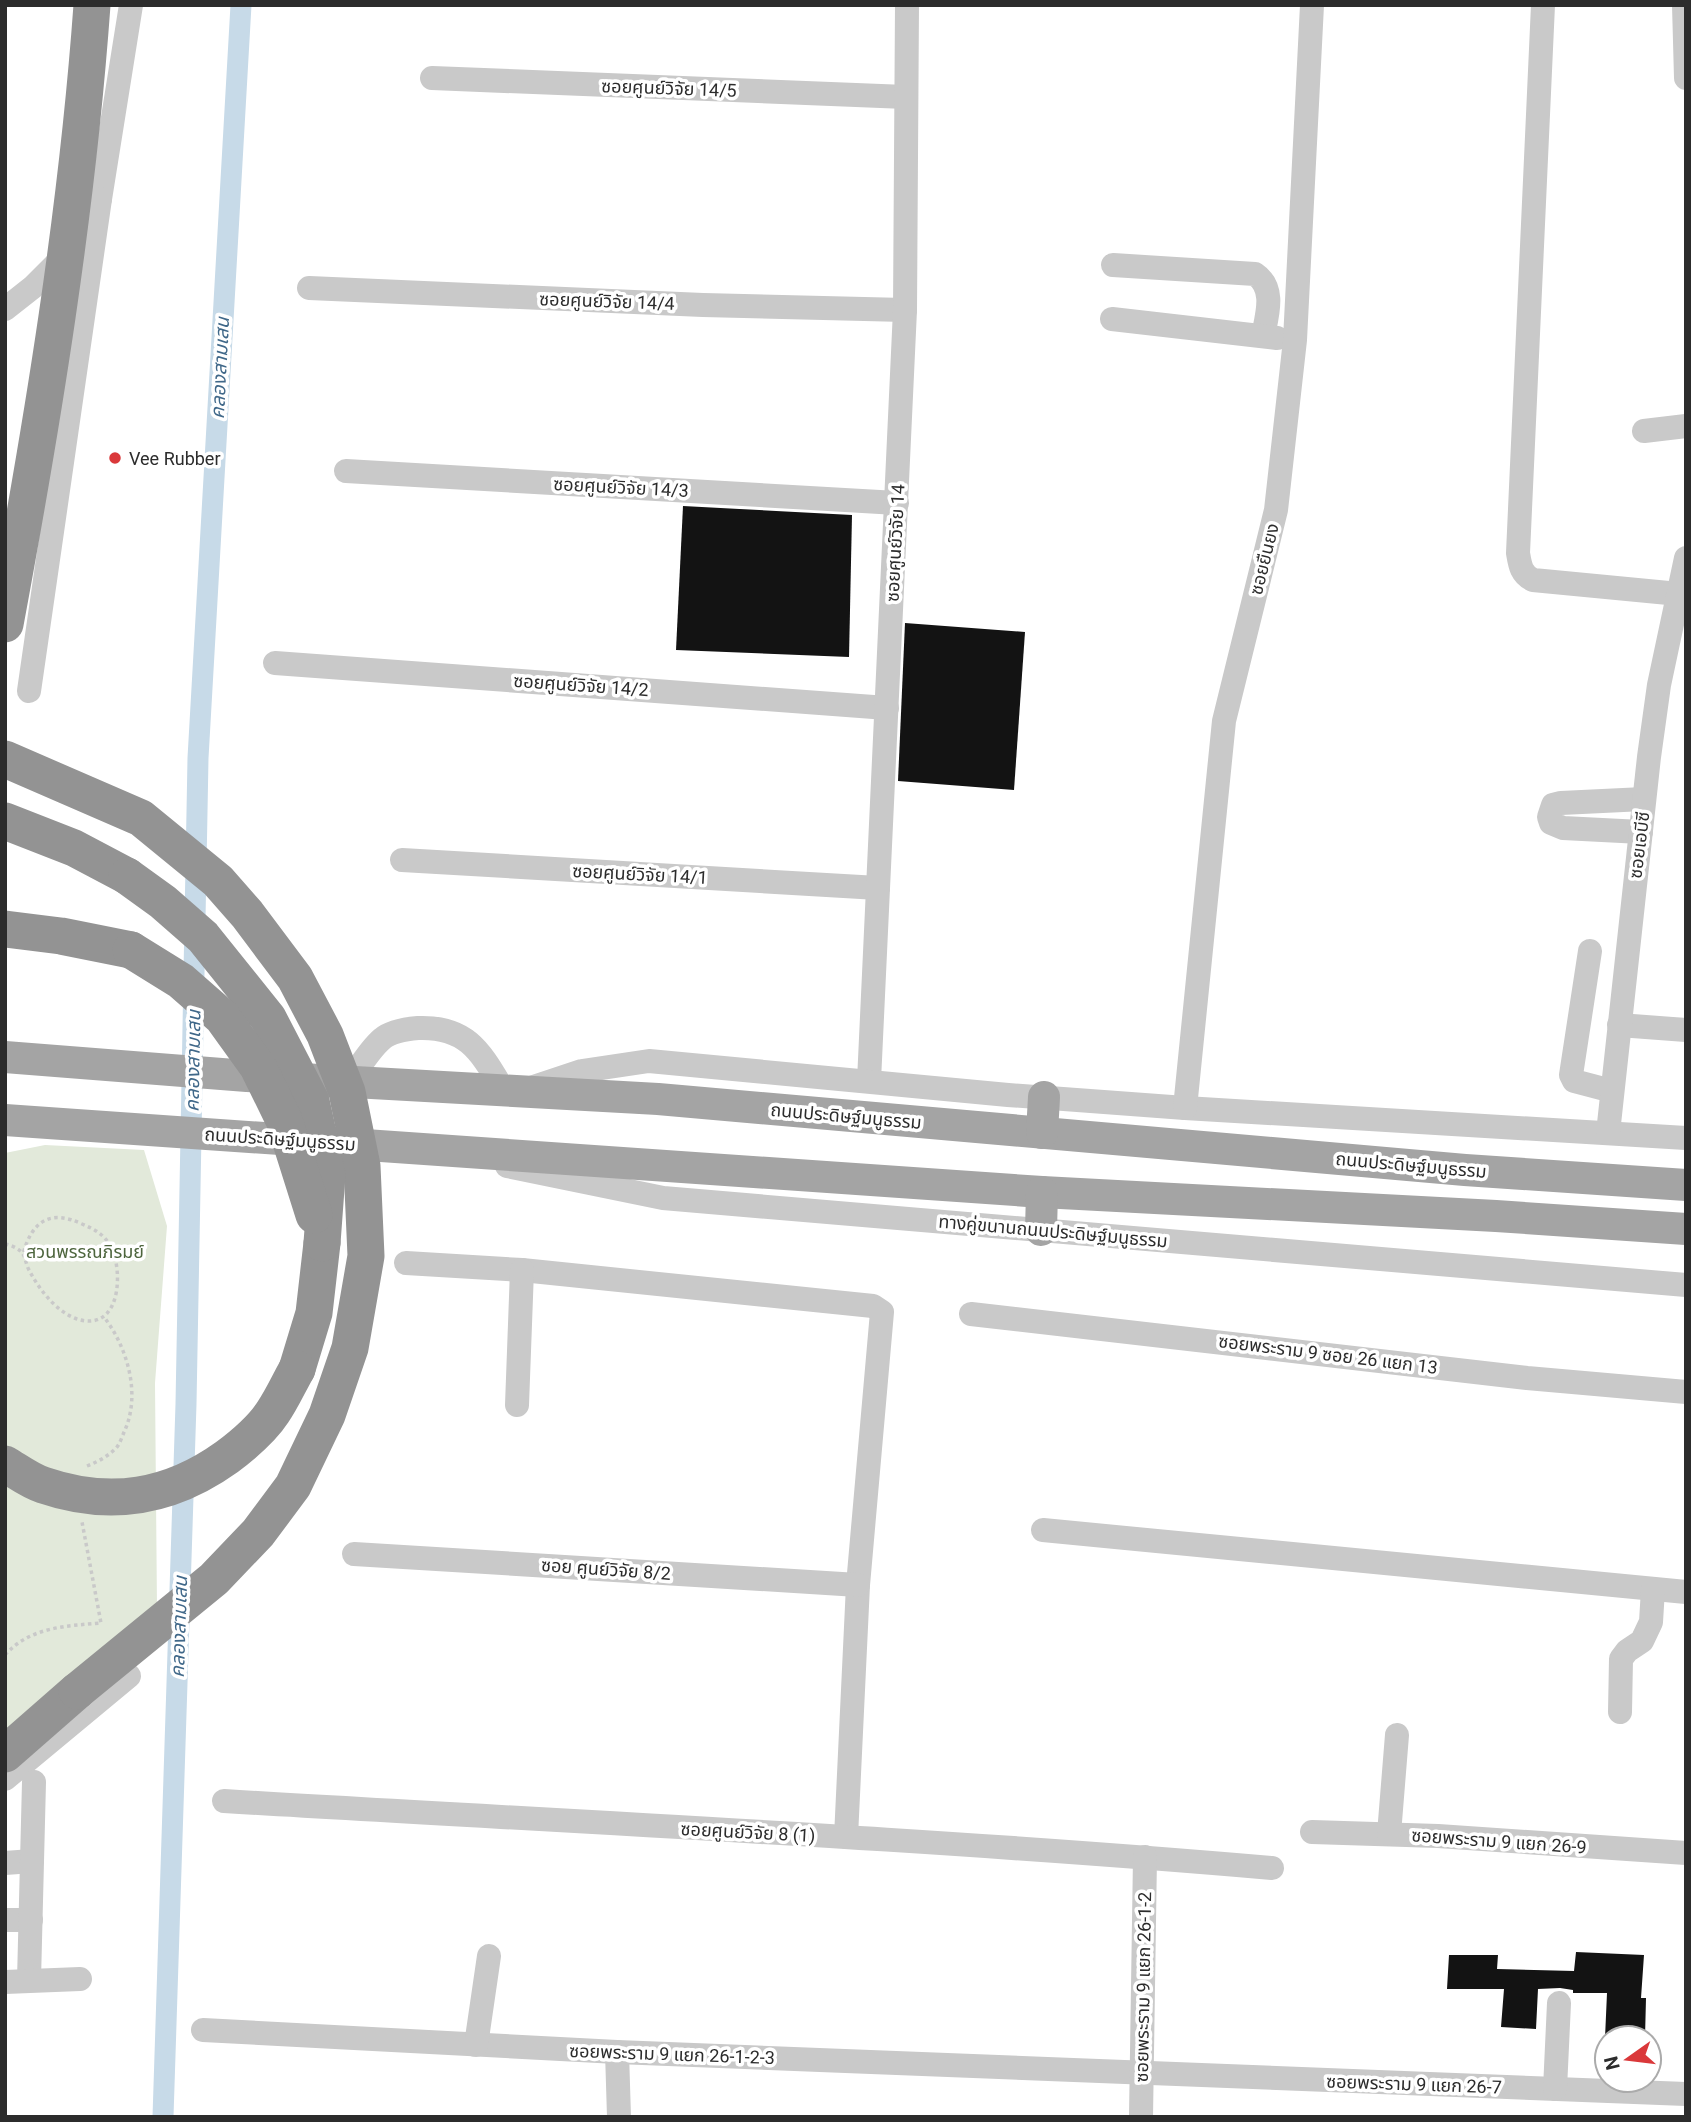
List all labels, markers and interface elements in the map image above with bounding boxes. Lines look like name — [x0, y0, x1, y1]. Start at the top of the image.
street label: ซอยศูนย์วิจัย 14/5 — [601, 75, 737, 103]
street label: ซอยศูนย์วิจัย 14/4 — [539, 288, 675, 316]
water label: คลองสามเสน — [206, 315, 234, 419]
place label: Vee Rubber — [129, 448, 221, 469]
marker: Vee Rubber — [107, 450, 123, 466]
street label: ซอยศูนย์วิจัย 14/3 — [553, 473, 689, 503]
street label: ซอยศูนย์วิจัย 14 — [881, 484, 911, 603]
street label: ซอยยืนยง — [1245, 521, 1283, 597]
street label: ซอยศูนย์วิจัย 14/2 — [513, 670, 649, 702]
street label: ซอยเอบีซี — [1624, 810, 1654, 880]
street label: ซอยศูนย์วิจัย 14/1 — [572, 860, 708, 890]
water label: คลองสามเสน — [181, 1009, 205, 1112]
street label: ถนนประดิษฐ์มนูธรรม — [769, 1099, 922, 1135]
street label: ถนนประดิษฐ์มนูธรรม — [204, 1123, 356, 1157]
street label: ถนนประดิษฐ์มนูธรรม — [1334, 1148, 1487, 1184]
street label: ทางคู่ขนานถนนประดิษฐ์มนูธรรม — [937, 1211, 1168, 1253]
park label: สวนพรรณภิรมย์ — [26, 1241, 144, 1262]
street label: ซอยพระราม 9 ซอย 26 แยก 13 — [1217, 1330, 1439, 1378]
street label: ซอย ศูนย์วิจัย 8/2 — [540, 1554, 671, 1586]
water label: คลองสามเสน — [166, 1574, 192, 1678]
street label: ซอยศูนย์วิจัย 8 (1) — [680, 1818, 816, 1848]
street label: ซอยพระราม 9 แยก 26-9 — [1411, 1824, 1587, 1858]
street label: ซอยพระราม 9 แยก 26-1-2 — [1131, 1892, 1155, 2082]
north arrow — [1593, 2024, 1663, 2094]
street label: ซอยพระราม 9 แยก 26-1-2-3 — [569, 2040, 775, 2068]
text: N — [1599, 2054, 1625, 2072]
street label: ซอยพระราม 9 แยก 26-7 — [1326, 2070, 1502, 2098]

